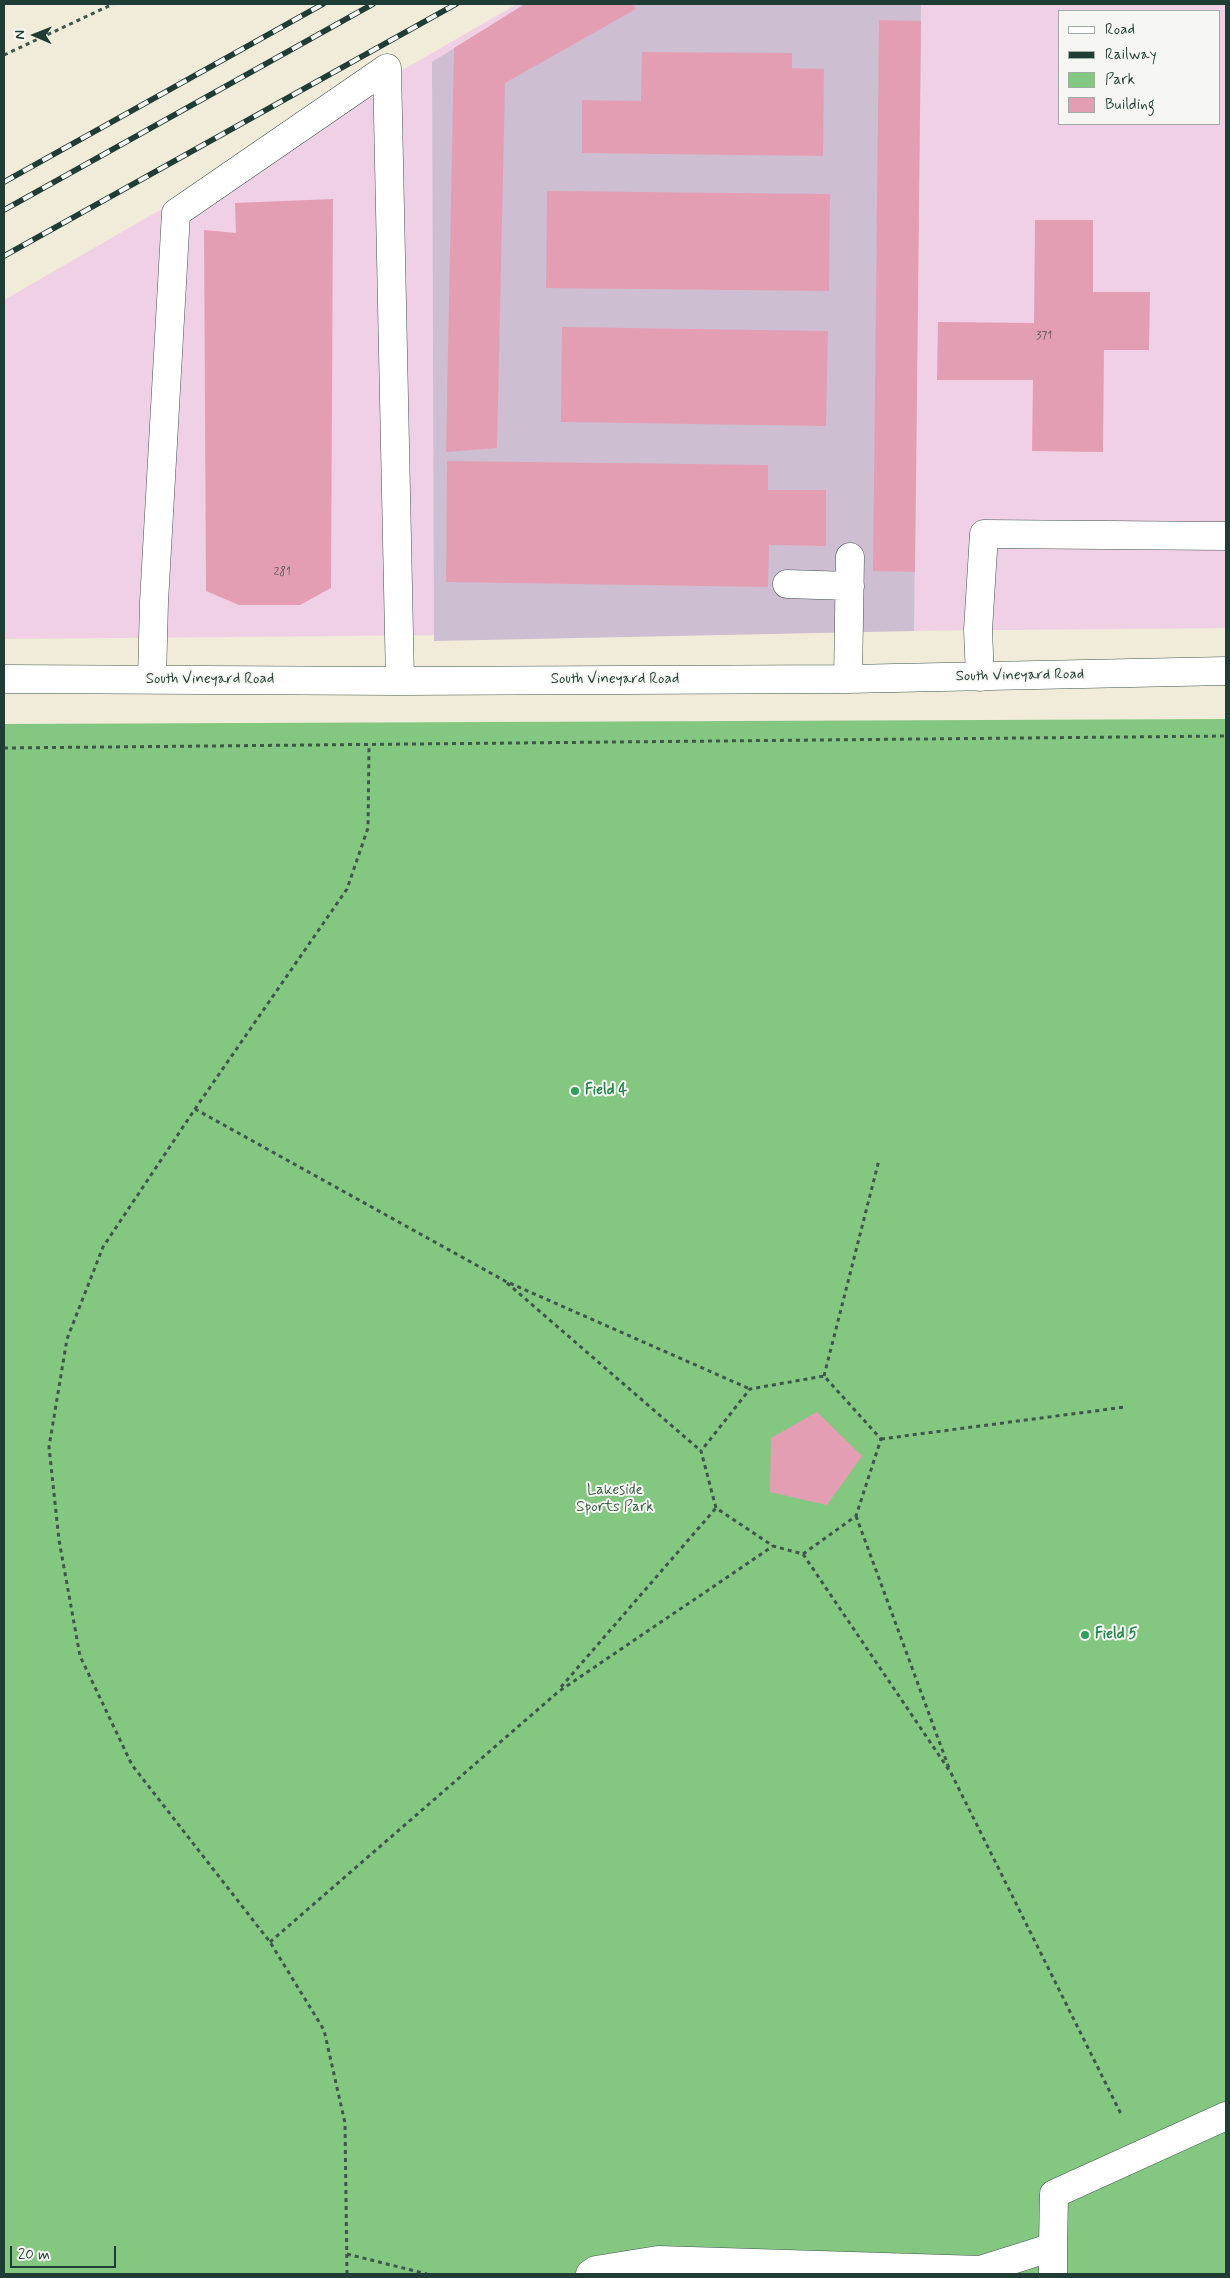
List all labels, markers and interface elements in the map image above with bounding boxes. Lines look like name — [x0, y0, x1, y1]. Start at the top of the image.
north arrow — [10, 10, 60, 60]
legend — [1058, 10, 1220, 125]
text: Road — [1105, 20, 1135, 40]
text: N — [11, 30, 29, 40]
text: Railway — [1105, 45, 1157, 65]
text: Park — [1105, 70, 1135, 90]
text: Building — [1105, 95, 1155, 115]
house number: 371 — [1036, 329, 1052, 343]
house number: 281 — [273, 565, 291, 579]
street label: South Vineyard Road — [956, 666, 1084, 686]
street label: South Vineyard Road — [146, 671, 274, 689]
street label: South Vineyard Road — [551, 671, 679, 689]
place label: Field 4 — [585, 1082, 627, 1100]
marker: Field 4 — [569, 1085, 581, 1097]
park label: Lakeside Sports Park — [576, 1482, 654, 1517]
place label: Field 5 — [1095, 1626, 1138, 1644]
marker: Field 5 — [1079, 1629, 1091, 1641]
scale bar — [12, 2236, 119, 2268]
text: 20 m — [18, 2245, 50, 2265]

